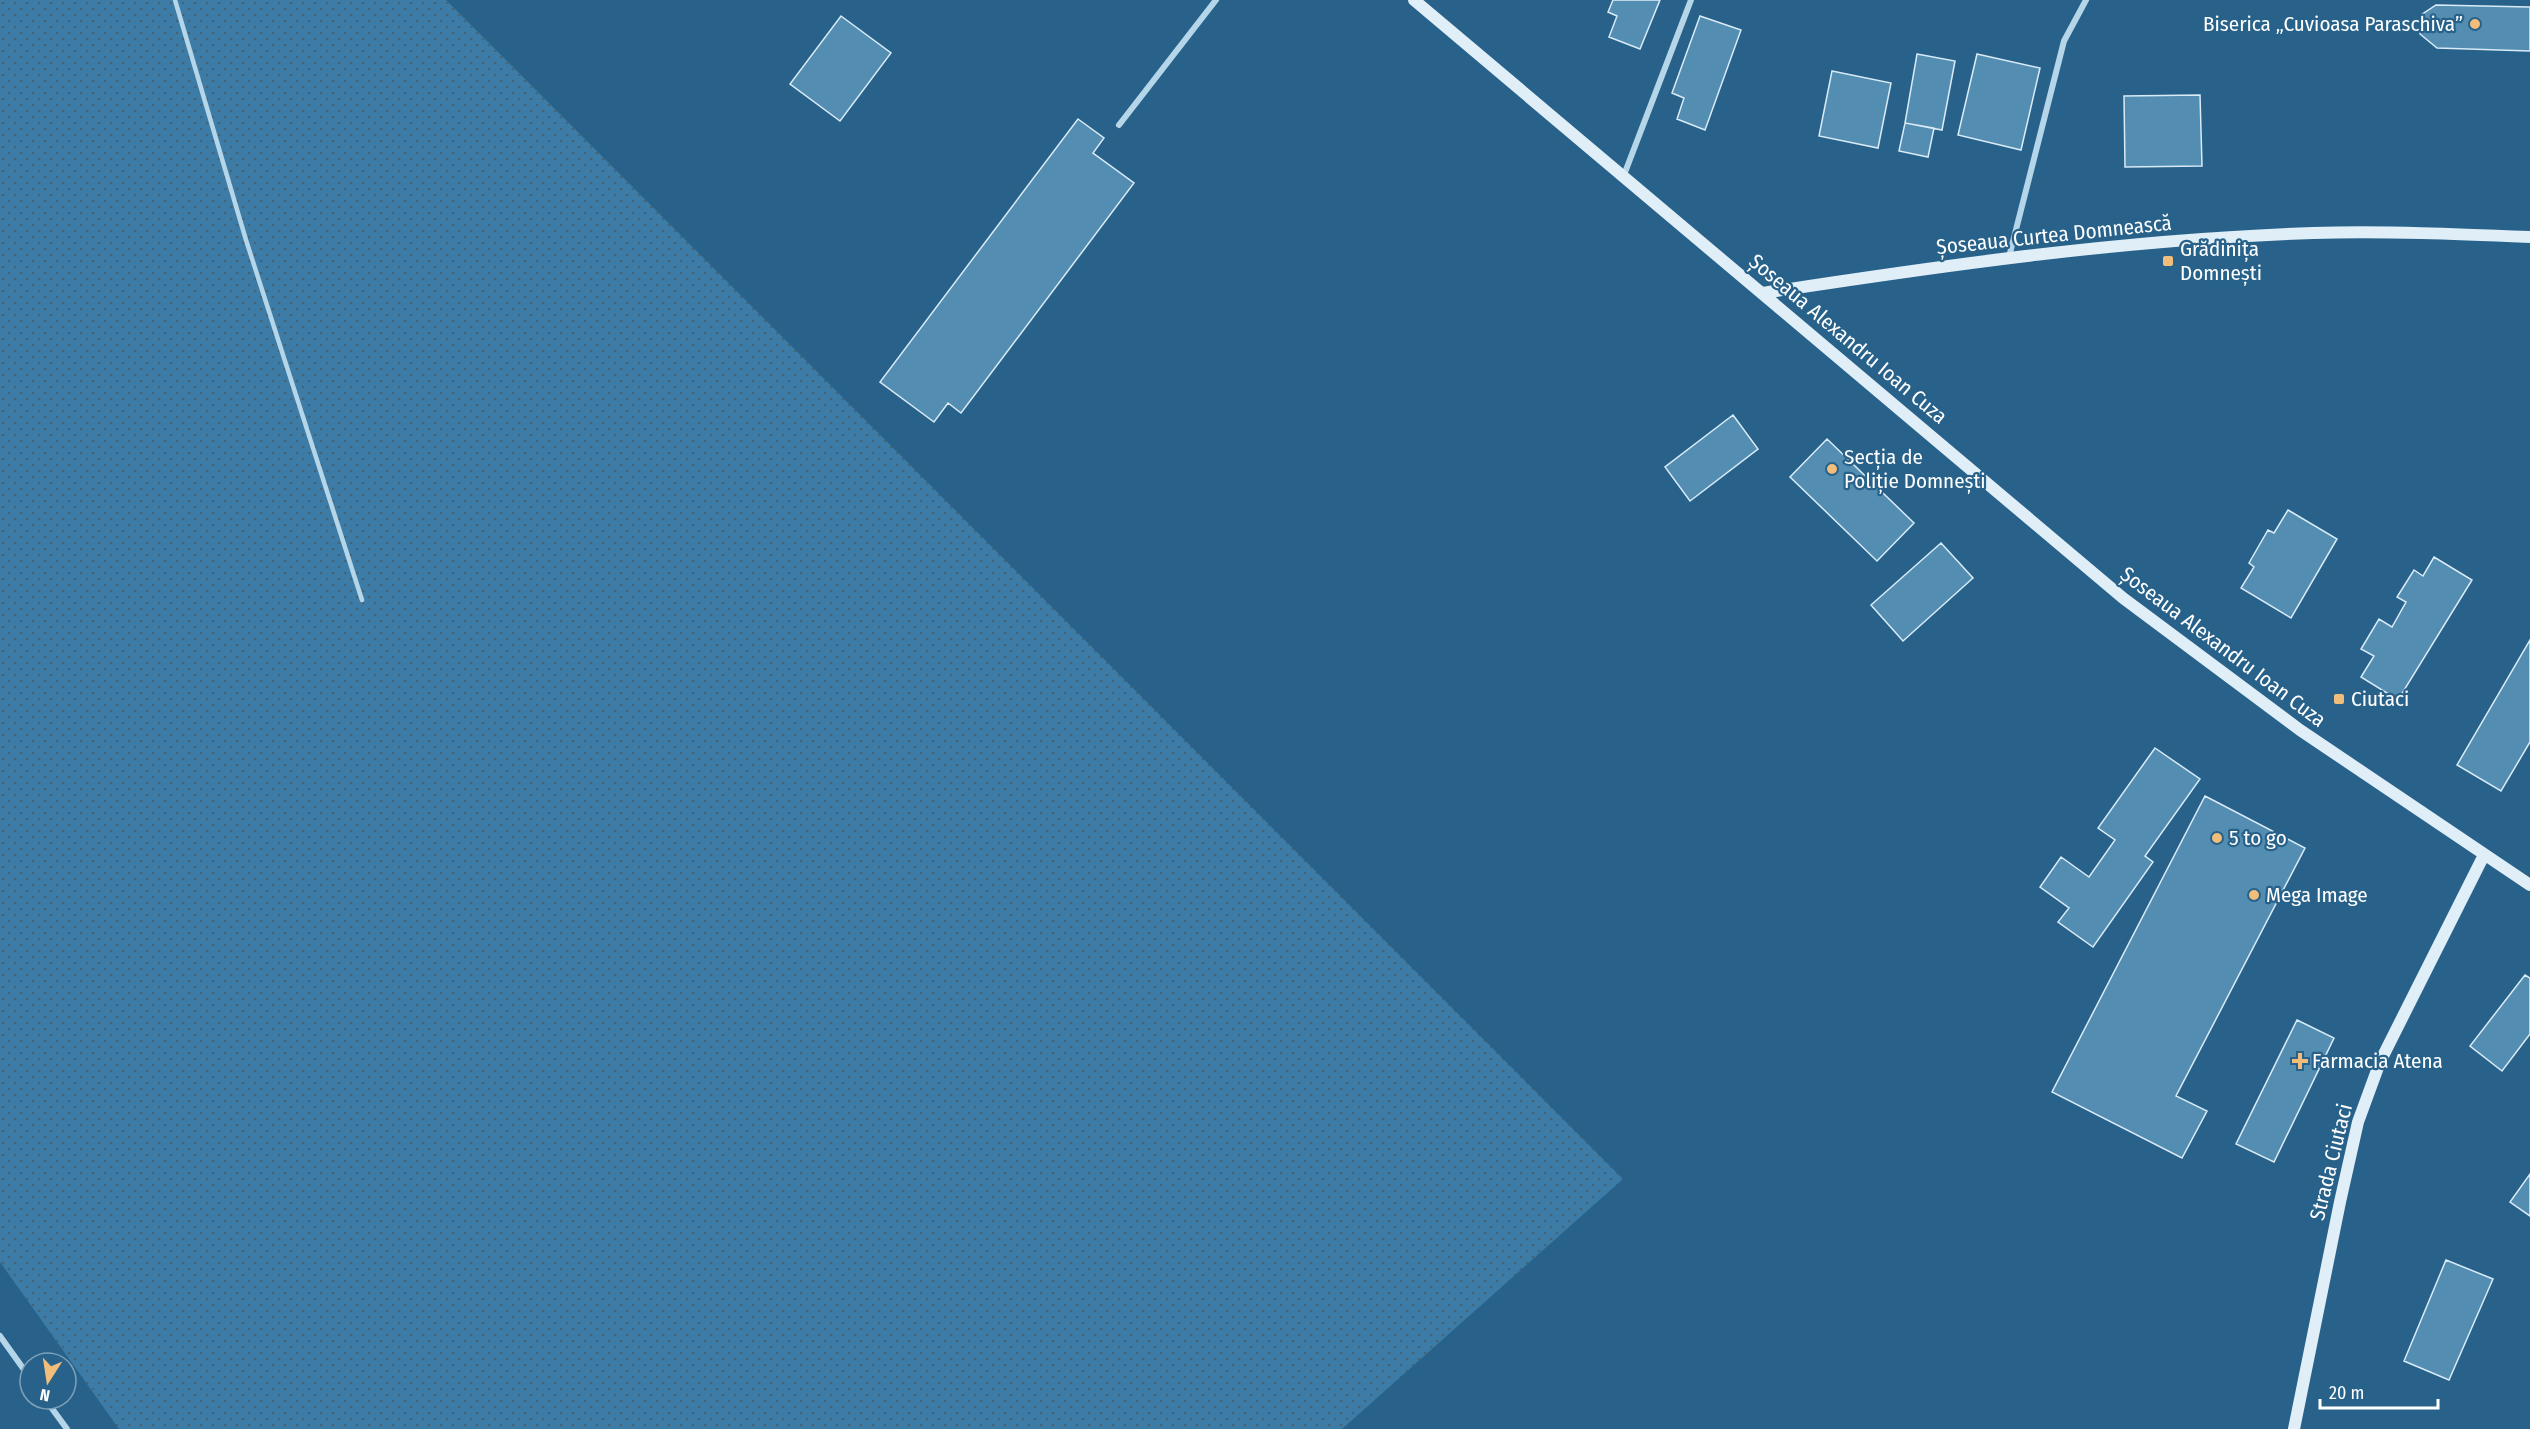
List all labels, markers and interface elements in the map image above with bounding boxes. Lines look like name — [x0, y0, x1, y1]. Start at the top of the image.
place label: Biserica „Cuvioasa Paraschiva” — [2203, 11, 2463, 37]
marker: Biserica „Cuvioasa Paraschiva” — [2468, 17, 2482, 31]
street label: Șoseaua Curtea Domnească — [1935, 210, 2173, 260]
place label: Grădinița Domnești — [2180, 236, 2262, 286]
street label: Șoseaua Alexandru Ioan Cuza — [1744, 248, 1952, 430]
marker: Grădinița Domnești — [2161, 254, 2175, 268]
place label: Secția de Poliție Domnești — [1844, 444, 1986, 494]
marker: Secția de Poliție Domnești — [1825, 462, 1839, 476]
street label: Șoseaua Alexandru Ioan Cuza — [2115, 561, 2331, 733]
place label: Ciutaci — [2351, 686, 2409, 712]
marker: Ciutaci — [2332, 692, 2346, 706]
place label: 5 to go — [2229, 825, 2287, 851]
marker: 5 to go — [2210, 831, 2224, 845]
place label: Mega Image — [2266, 882, 2368, 908]
marker: Mega Image — [2247, 888, 2261, 902]
place label: Farmacia Atena — [2312, 1048, 2443, 1074]
marker: Farmacia Atena — [2293, 1054, 2307, 1068]
street label: Strada Ciutaci — [2304, 1101, 2358, 1223]
north arrow — [18, 1351, 78, 1411]
scale bar — [2320, 1372, 2438, 1410]
text: 20 m — [2329, 1382, 2364, 1404]
text: N — [38, 1385, 52, 1405]

